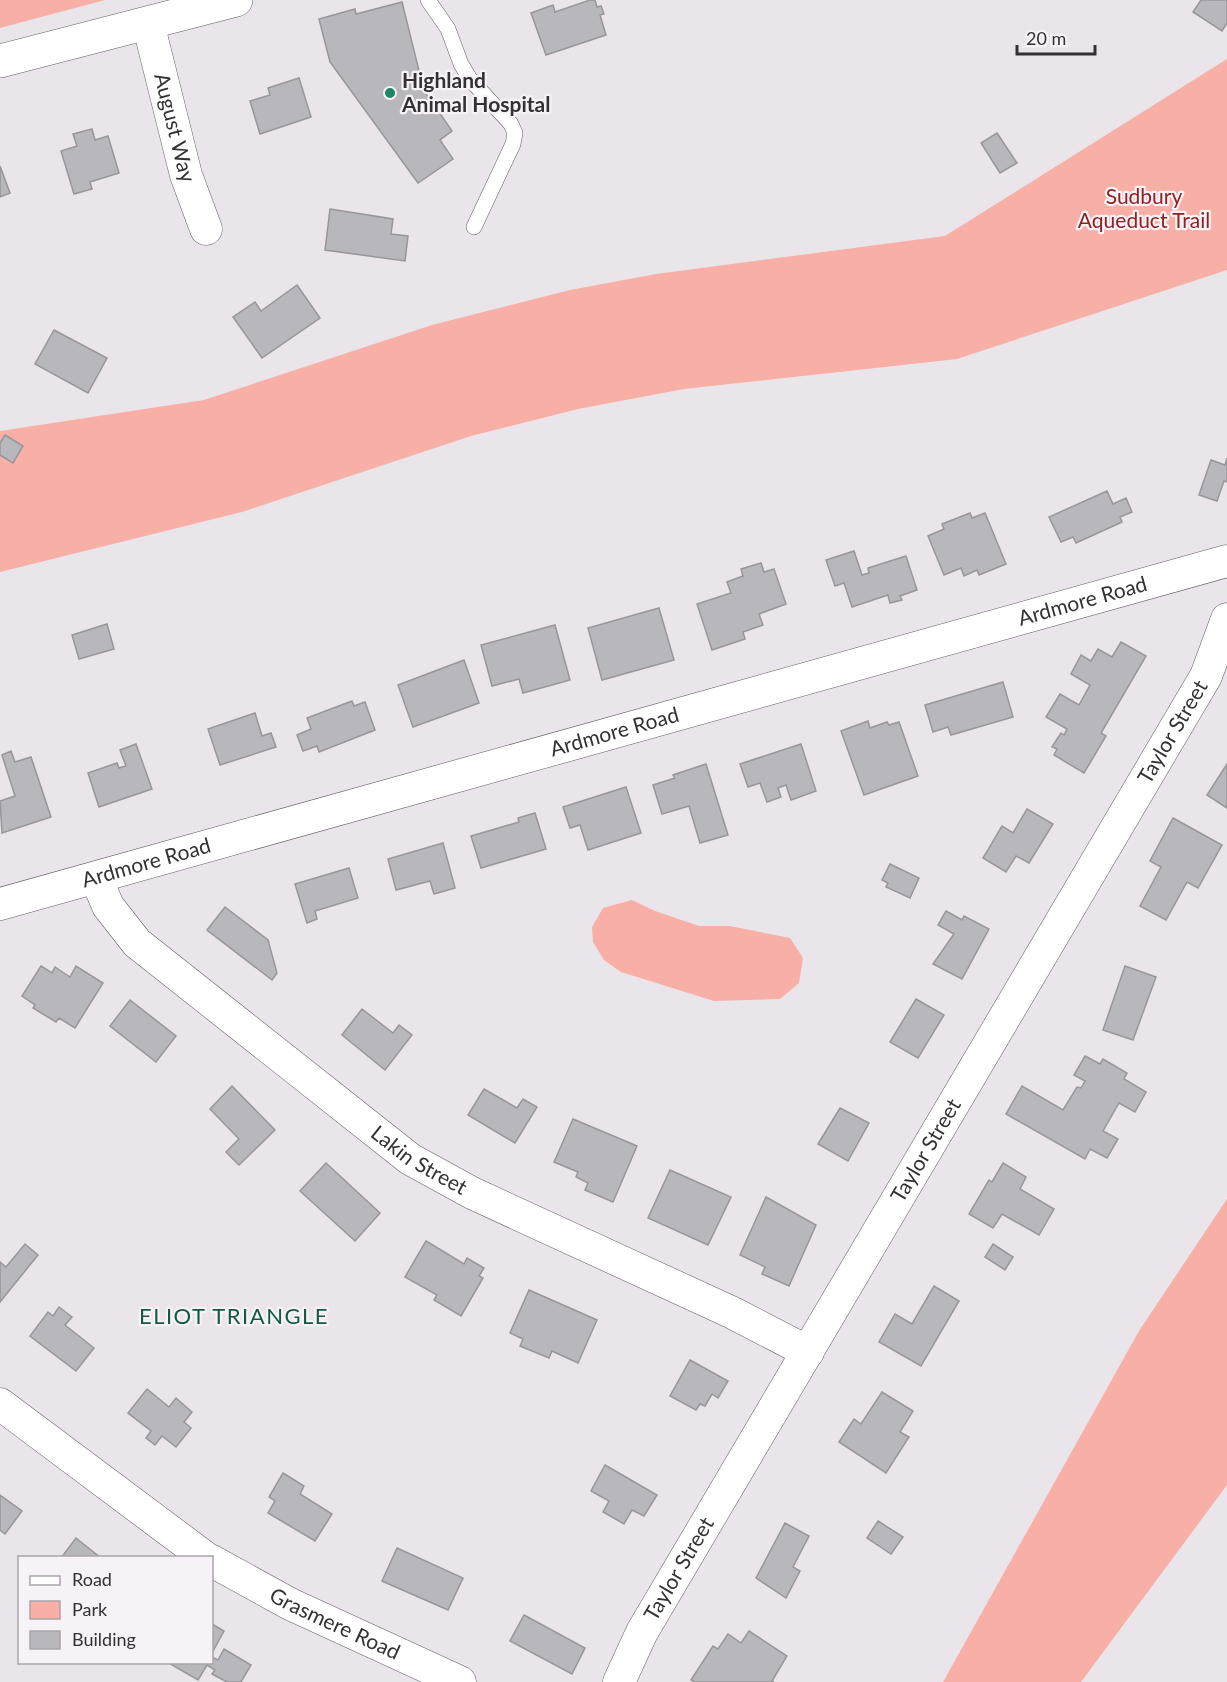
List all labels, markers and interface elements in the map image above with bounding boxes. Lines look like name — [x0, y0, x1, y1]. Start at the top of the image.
scale bar — [1017, 18, 1095, 56]
text: 20 m — [1026, 27, 1066, 49]
place label: Highland Animal Hospital — [401, 67, 550, 116]
street label: August Way — [150, 70, 202, 186]
marker: Highland Animal Hospital — [383, 86, 397, 100]
park label: Sudbury Aqueduct Trail — [1078, 183, 1210, 232]
street label: Ardmore Road — [1015, 570, 1149, 630]
street label: Taylor Street — [1131, 675, 1212, 787]
street label: Ardmore Road — [547, 701, 681, 761]
street label: Ardmore Road — [79, 832, 213, 892]
street label: Taylor Street — [885, 1093, 965, 1206]
street label: Lakin Street — [367, 1119, 472, 1199]
district label: ELIOT TRIANGLE — [139, 1302, 329, 1329]
street label: Taylor Street — [638, 1512, 718, 1625]
legend — [18, 1556, 213, 1664]
text: Road — [72, 1568, 112, 1590]
street label: Grasmere Road — [266, 1581, 404, 1664]
text: Park — [72, 1598, 108, 1620]
text: Building — [72, 1628, 136, 1650]

